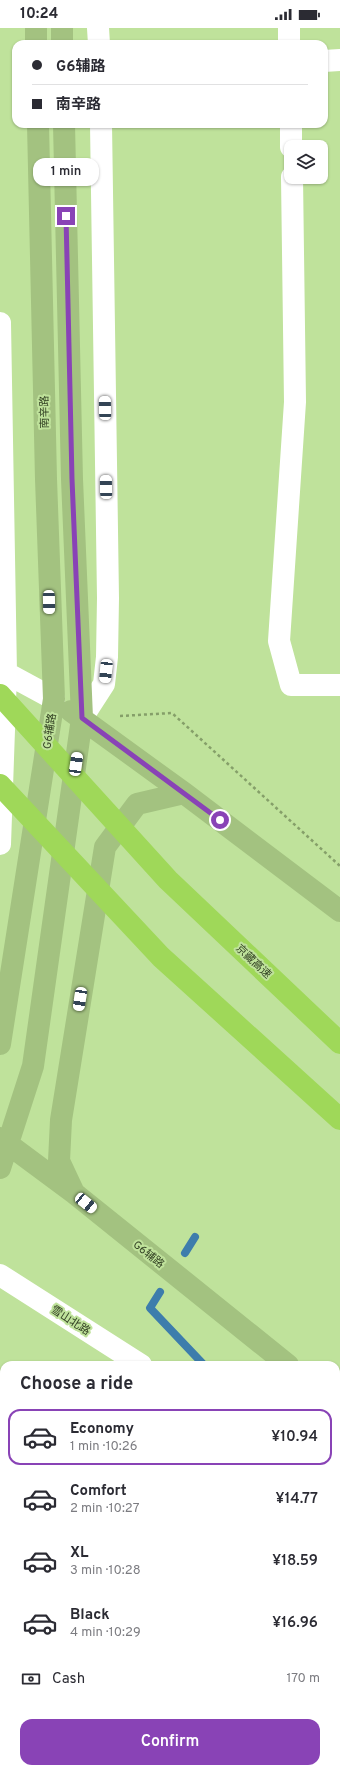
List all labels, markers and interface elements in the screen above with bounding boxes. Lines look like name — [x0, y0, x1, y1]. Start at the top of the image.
text: 10:24 — [20, 5, 58, 24]
text: G6辅路 — [56, 58, 105, 77]
text: 南辛路 — [56, 96, 101, 115]
map controls — [284, 140, 328, 184]
button: layers — [284, 140, 328, 184]
callout: 1 min — [33, 158, 99, 186]
text: 1 min — [51, 164, 81, 180]
route end — [57, 207, 75, 225]
street label: 南辛路 — [38, 395, 52, 429]
car — [99, 396, 111, 420]
car — [100, 475, 112, 499]
car — [43, 590, 55, 614]
car — [99, 658, 113, 684]
street label: G6辅路 — [40, 712, 60, 750]
car — [68, 751, 84, 777]
route start — [211, 811, 229, 829]
street label: 京藏高速 — [232, 942, 274, 982]
car — [72, 986, 88, 1012]
car — [73, 1191, 99, 1215]
street label: G6辅路 — [130, 1238, 167, 1272]
street label: 雪山北路 — [48, 1303, 93, 1339]
text: Choose a ride — [20, 1373, 133, 1396]
icon: car — [22, 1419, 58, 1455]
text: Economy — [70, 1420, 134, 1439]
text: ¥10.94 — [271, 1428, 318, 1447]
text: 1 min · 10:26 — [70, 1439, 137, 1455]
icon: car — [22, 1481, 58, 1517]
text: Comfort — [70, 1482, 127, 1501]
text: ¥14.77 — [276, 1490, 318, 1509]
text: 2 min · 10:27 — [70, 1501, 140, 1517]
icon: car — [22, 1543, 58, 1579]
text: XL — [70, 1544, 88, 1563]
text: ¥18.59 — [272, 1552, 318, 1571]
text: 3 min · 10:28 — [70, 1563, 141, 1579]
icon: car — [22, 1605, 58, 1641]
text: Black — [70, 1606, 110, 1625]
text: ¥16.96 — [272, 1614, 318, 1633]
text: 4 min · 10:29 — [70, 1625, 141, 1641]
icon: cash — [20, 1668, 42, 1690]
text: Cash — [52, 1670, 85, 1689]
text: 170 m — [286, 1671, 320, 1687]
button: Confirm — [20, 1719, 320, 1765]

